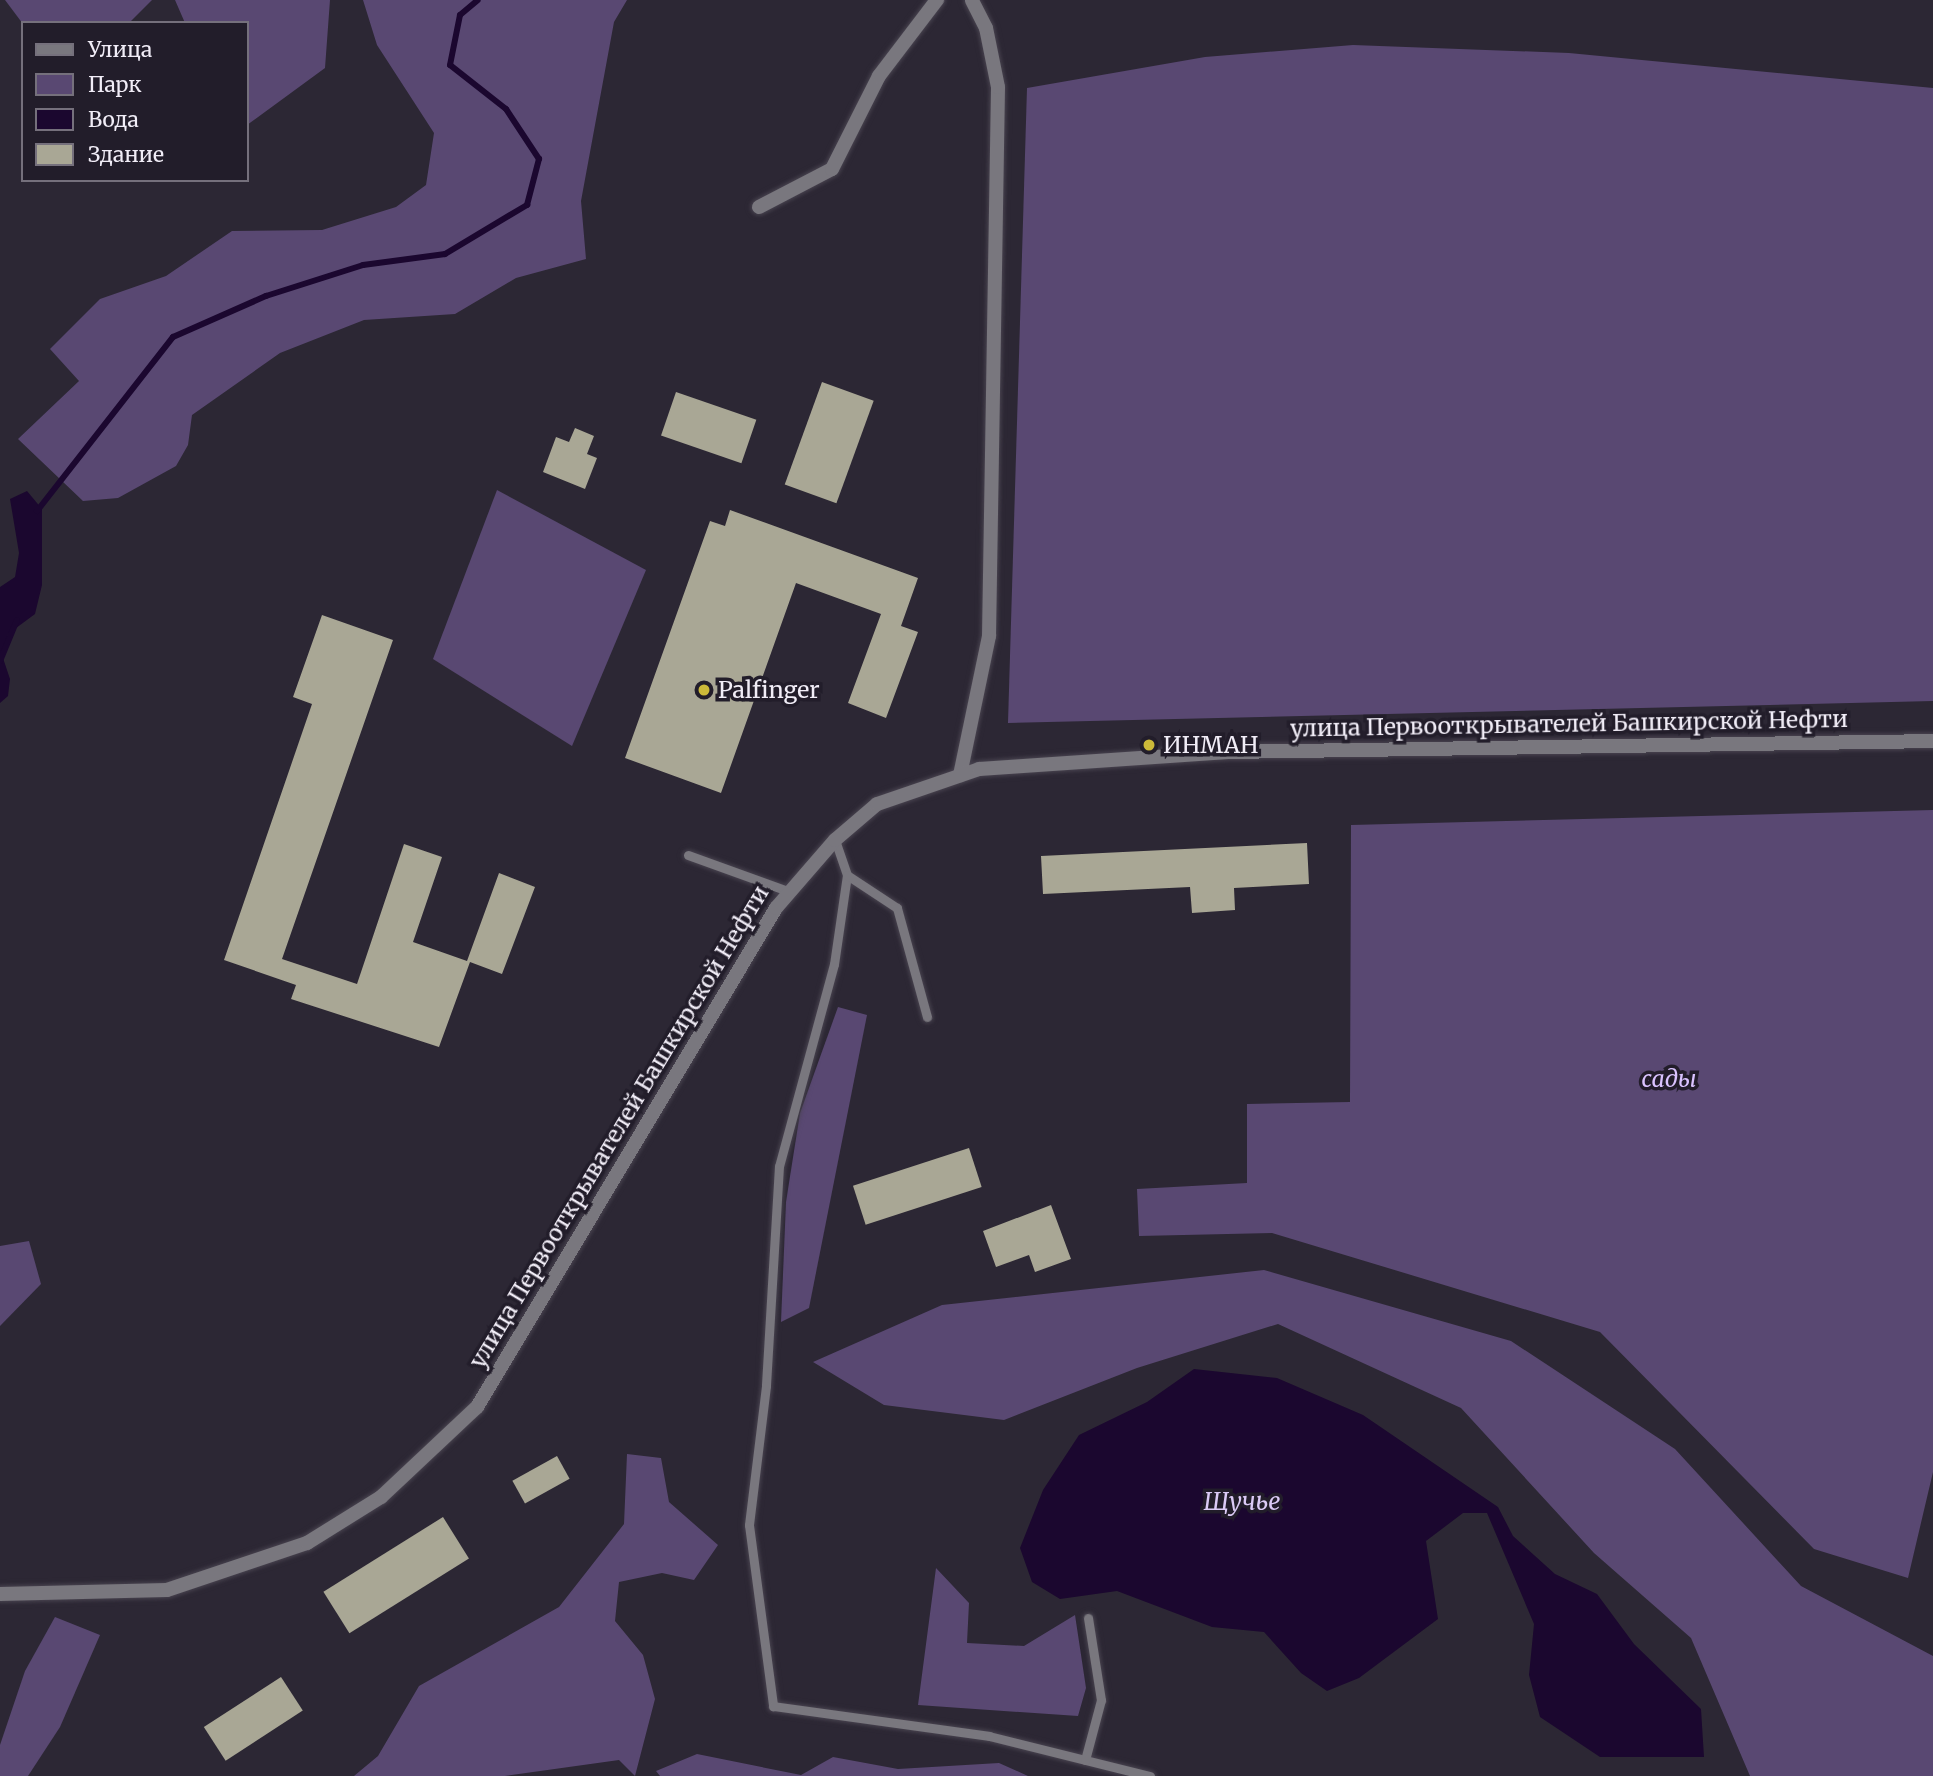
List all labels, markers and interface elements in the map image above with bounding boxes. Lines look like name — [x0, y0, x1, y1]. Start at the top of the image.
legend — [21, 21, 248, 182]
text: Улица — [88, 36, 152, 63]
text: Парк — [88, 71, 142, 98]
text: Вода — [88, 106, 139, 133]
text: Здание — [88, 141, 164, 168]
place label: Palfinger — [718, 676, 820, 704]
marker: Palfinger — [696, 682, 712, 698]
street label: улица Первооткрывателей Башкирской Нефти — [1290, 705, 1848, 743]
place label: ИНМАН — [1163, 731, 1258, 759]
marker: ИНМАН — [1141, 737, 1157, 753]
street label: улица Первооткрывателей Башкирской Нефти — [464, 881, 774, 1373]
park label: сады — [1642, 1065, 1696, 1093]
water label: Щучье — [1203, 1488, 1281, 1516]

